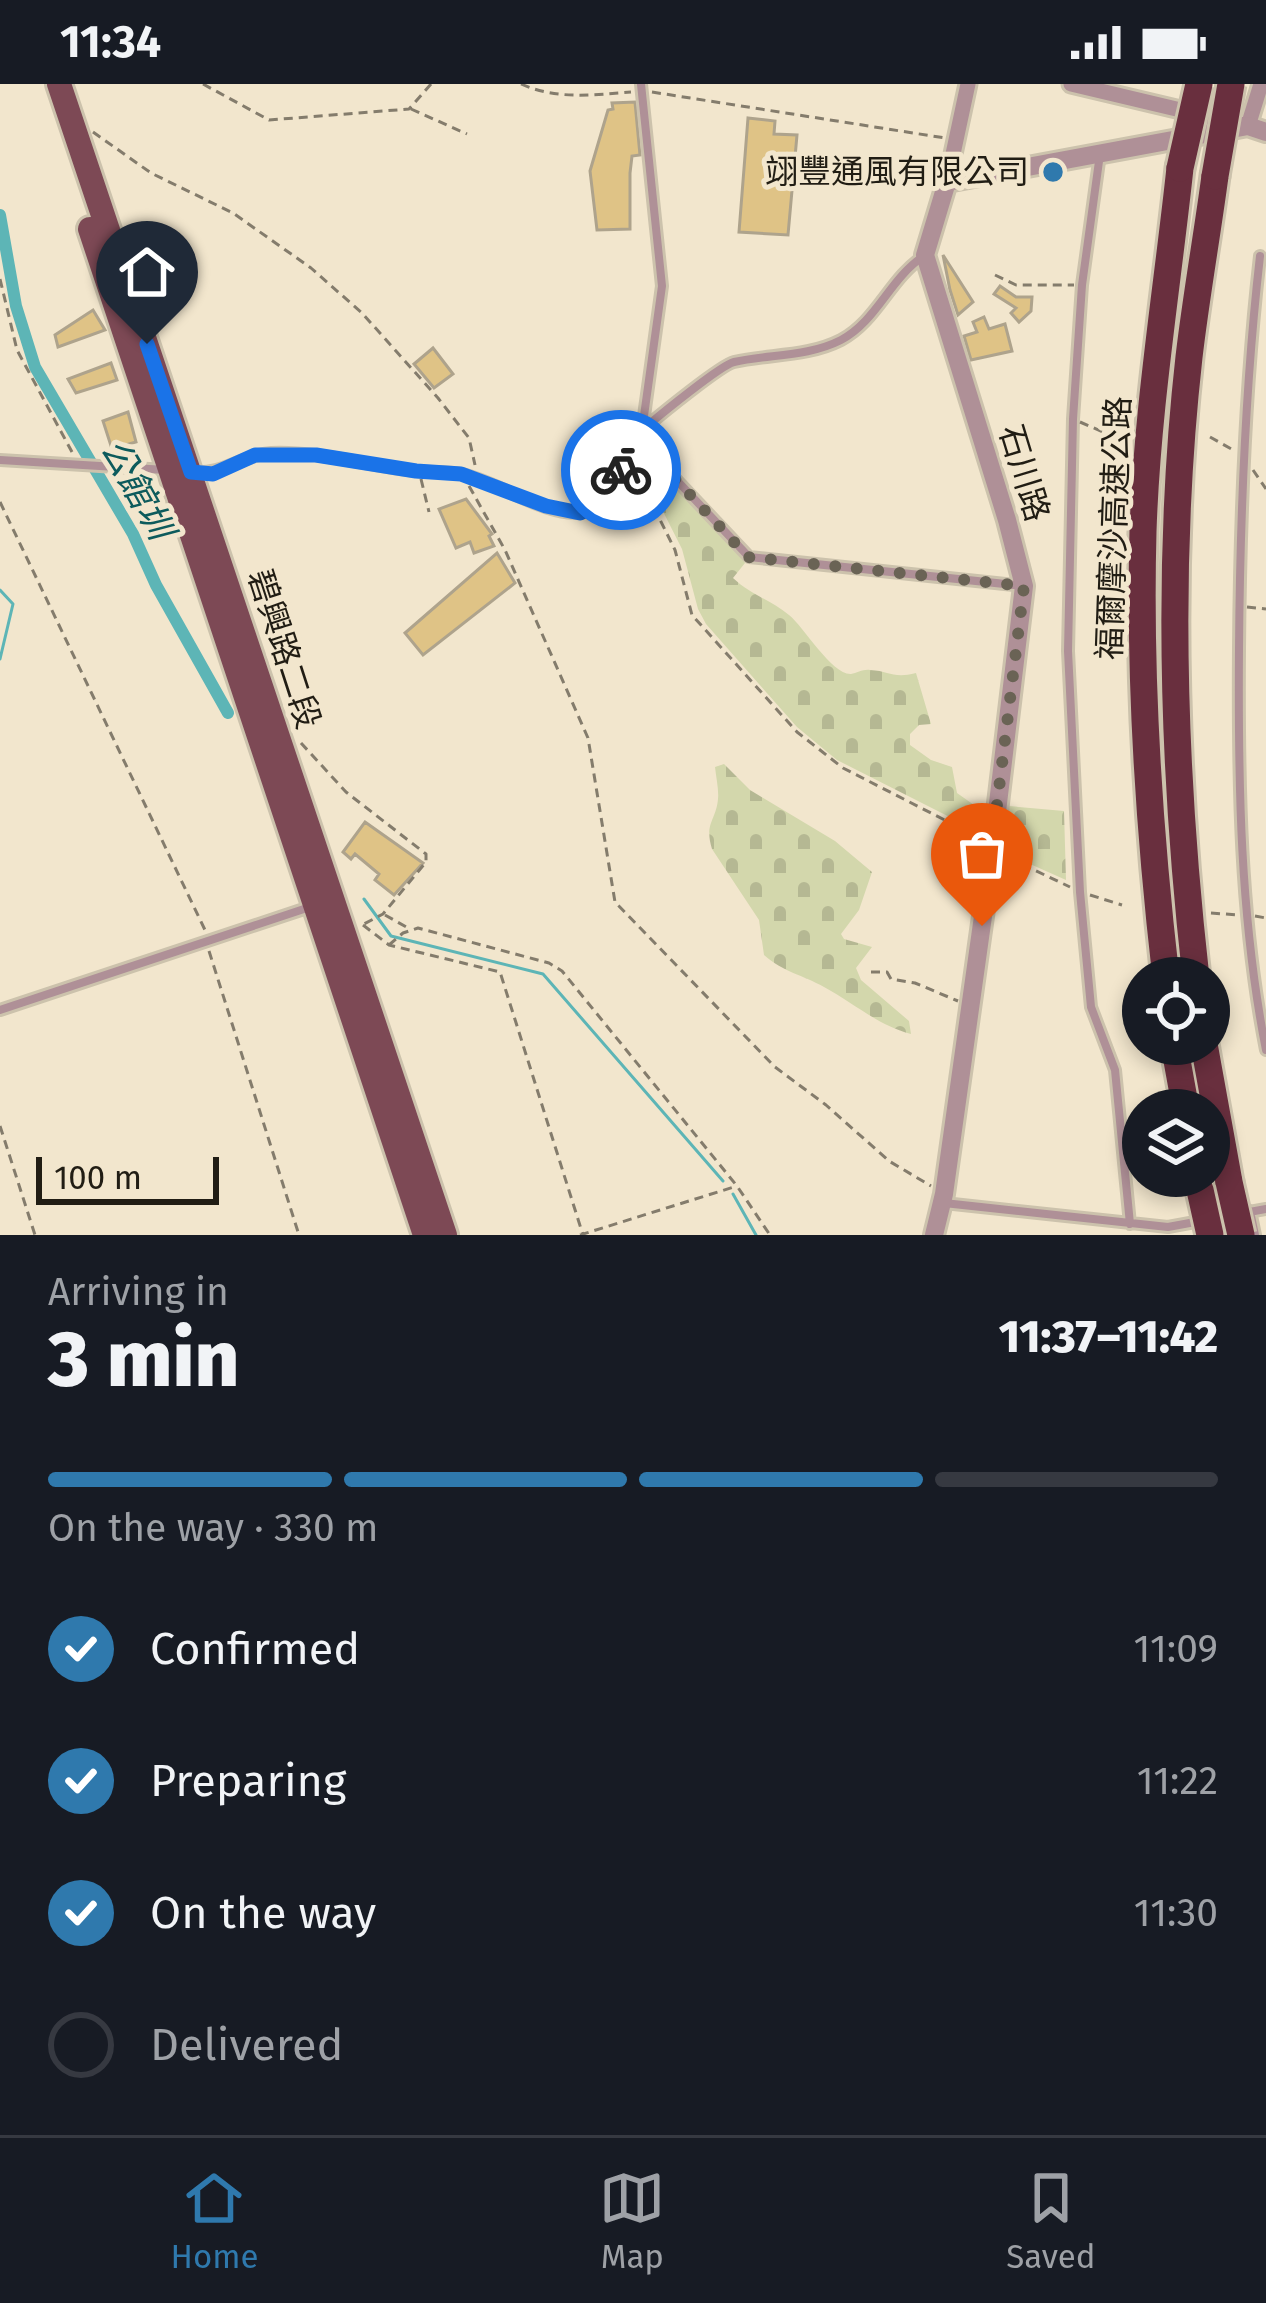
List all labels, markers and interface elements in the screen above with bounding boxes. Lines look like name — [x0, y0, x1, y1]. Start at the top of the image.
text: 11:34 — [60, 15, 161, 69]
place label: 翊豐通風有限公司 — [765, 152, 1029, 192]
marker: 翊豐通風有限公司 — [1040, 159, 1066, 185]
pin — [96, 221, 198, 344]
icon: home — [114, 239, 180, 305]
street label: 福爾摩沙高速公路 — [1089, 395, 1139, 661]
courier — [561, 410, 681, 530]
street label: 石川路 — [990, 420, 1058, 526]
water label: 公館圳 — [92, 431, 185, 551]
icon: bike — [588, 437, 654, 503]
street label: 碧興路二段 — [239, 564, 329, 734]
pin — [931, 803, 1033, 926]
icon: bag — [949, 821, 1015, 887]
map controls — [1122, 957, 1230, 1197]
button: locate — [1122, 957, 1230, 1065]
button: layers — [1122, 1089, 1230, 1197]
scale bar — [36, 1151, 219, 1204]
text: 100 m — [54, 1158, 142, 1198]
text: Arriving in — [48, 1269, 229, 1315]
text: 11:37–11:42 — [999, 1310, 1218, 1364]
text: 3 min — [48, 1313, 239, 1407]
text: On the way · 330 m — [48, 1505, 379, 1551]
icon: check — [48, 1616, 114, 1682]
text: Confirmed — [150, 1622, 360, 1676]
text: 11:09 — [1134, 1626, 1218, 1672]
icon: check — [48, 1748, 114, 1814]
text: Preparing — [150, 1754, 346, 1808]
text: 11:22 — [1137, 1758, 1218, 1804]
icon: check — [48, 1880, 114, 1946]
text: On the way — [150, 1886, 376, 1940]
text: 11:30 — [1134, 1890, 1218, 1936]
text: Delivered — [150, 2018, 343, 2072]
tab: Home — [170, 2165, 258, 2277]
tab: Map — [599, 2165, 665, 2277]
tab: Saved — [1006, 2165, 1096, 2277]

